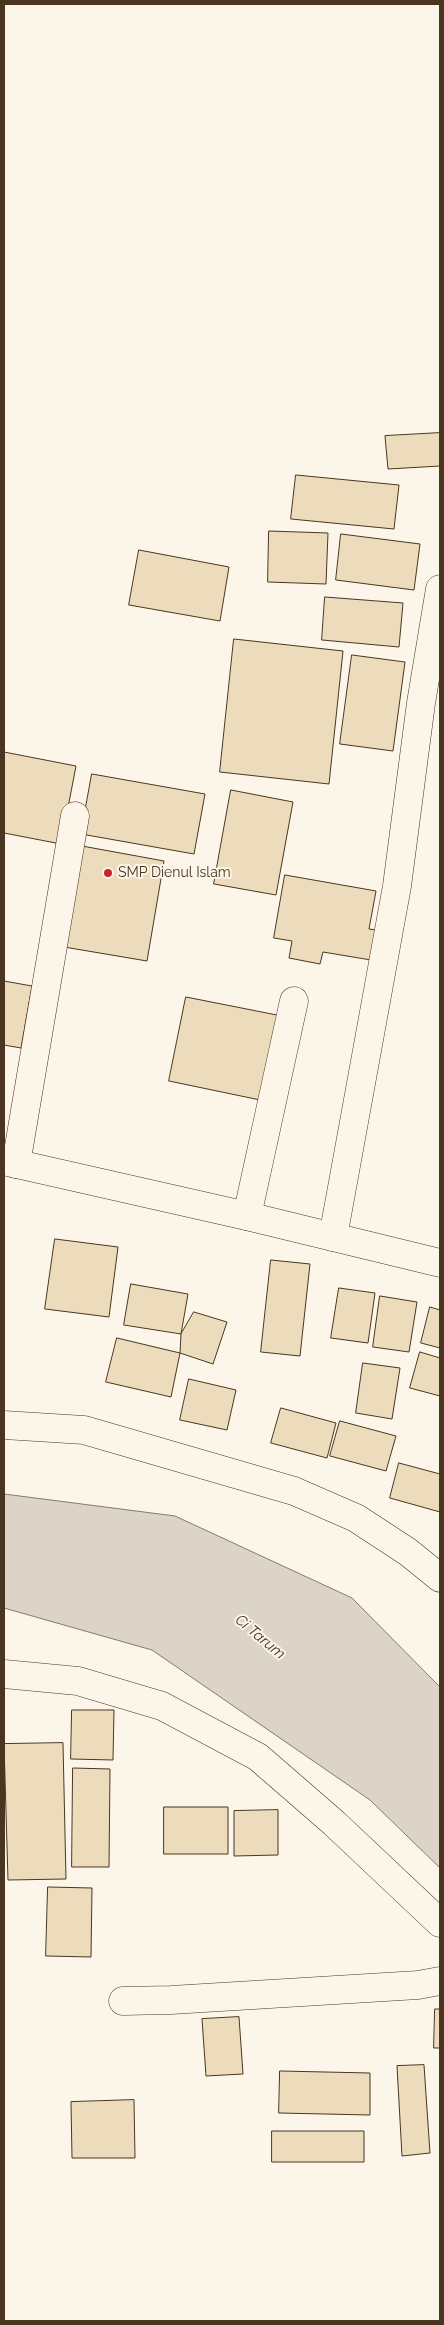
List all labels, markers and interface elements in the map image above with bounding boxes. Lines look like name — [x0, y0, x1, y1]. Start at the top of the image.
place label: SMP Dienul Islam — [118, 865, 231, 881]
marker: SMP Dienul Islam — [102, 867, 114, 879]
water label: Ci Tarum — [231, 1611, 289, 1663]

